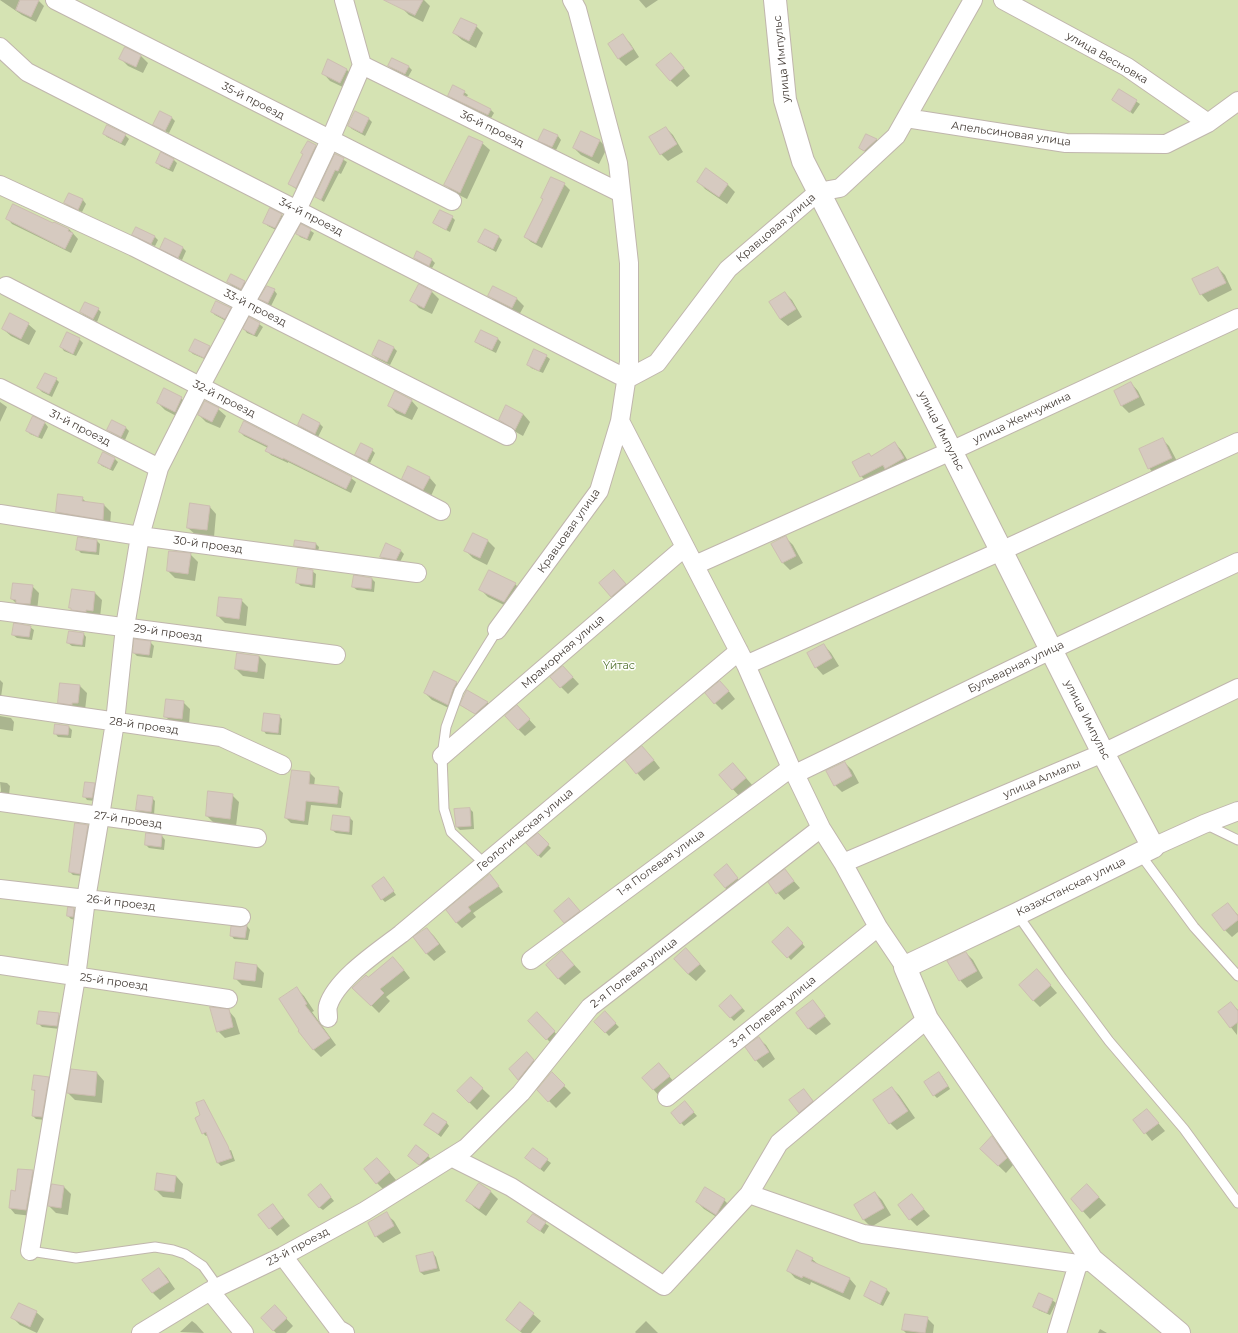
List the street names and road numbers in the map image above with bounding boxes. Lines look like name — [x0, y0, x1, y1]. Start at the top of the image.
street label: улица Импульс — [771, 15, 793, 103]
street label: улица Весновка — [1064, 29, 1150, 87]
street label: 35-й проезд — [219, 80, 287, 122]
street label: 36-й проезд — [458, 108, 526, 150]
street label: Апельсиновая улица — [950, 119, 1072, 149]
street label: Кравцовая улица — [734, 191, 818, 265]
street label: 34-й проезд — [277, 195, 345, 239]
street label: 33-й проезд — [221, 287, 289, 329]
street label: 32-й проезд — [190, 378, 258, 420]
street label: улица Импульс — [915, 389, 967, 473]
street label: улица Жемчужина — [971, 390, 1073, 446]
street label: 31-й проезд — [47, 407, 113, 449]
street label: Кравцовая улица — [535, 486, 603, 576]
street label: 30-й проезд — [172, 534, 244, 556]
street label: Мраморная улица — [519, 612, 607, 692]
street label: 29-й проезд — [133, 622, 203, 644]
street label: Бульварная улица — [966, 638, 1066, 696]
street label: улица Импульс — [1061, 678, 1113, 762]
street label: 28-й проезд — [109, 715, 179, 737]
street label: улица Алмалы — [1001, 757, 1083, 801]
street label: Геологическая улица — [474, 786, 576, 874]
street label: 27-й проезд — [93, 809, 163, 831]
street label: 1-я Полевая улица — [615, 827, 707, 899]
street label: Казахстанская улица — [1014, 855, 1128, 919]
street label: 26-й проезд — [86, 892, 156, 914]
street label: 2-я Полевая улица — [588, 935, 680, 1011]
street label: 25-й проезд — [79, 971, 149, 993]
street label: 3-я Полевая улица — [727, 973, 819, 1051]
street label: 23-й проезд — [264, 1225, 332, 1269]

